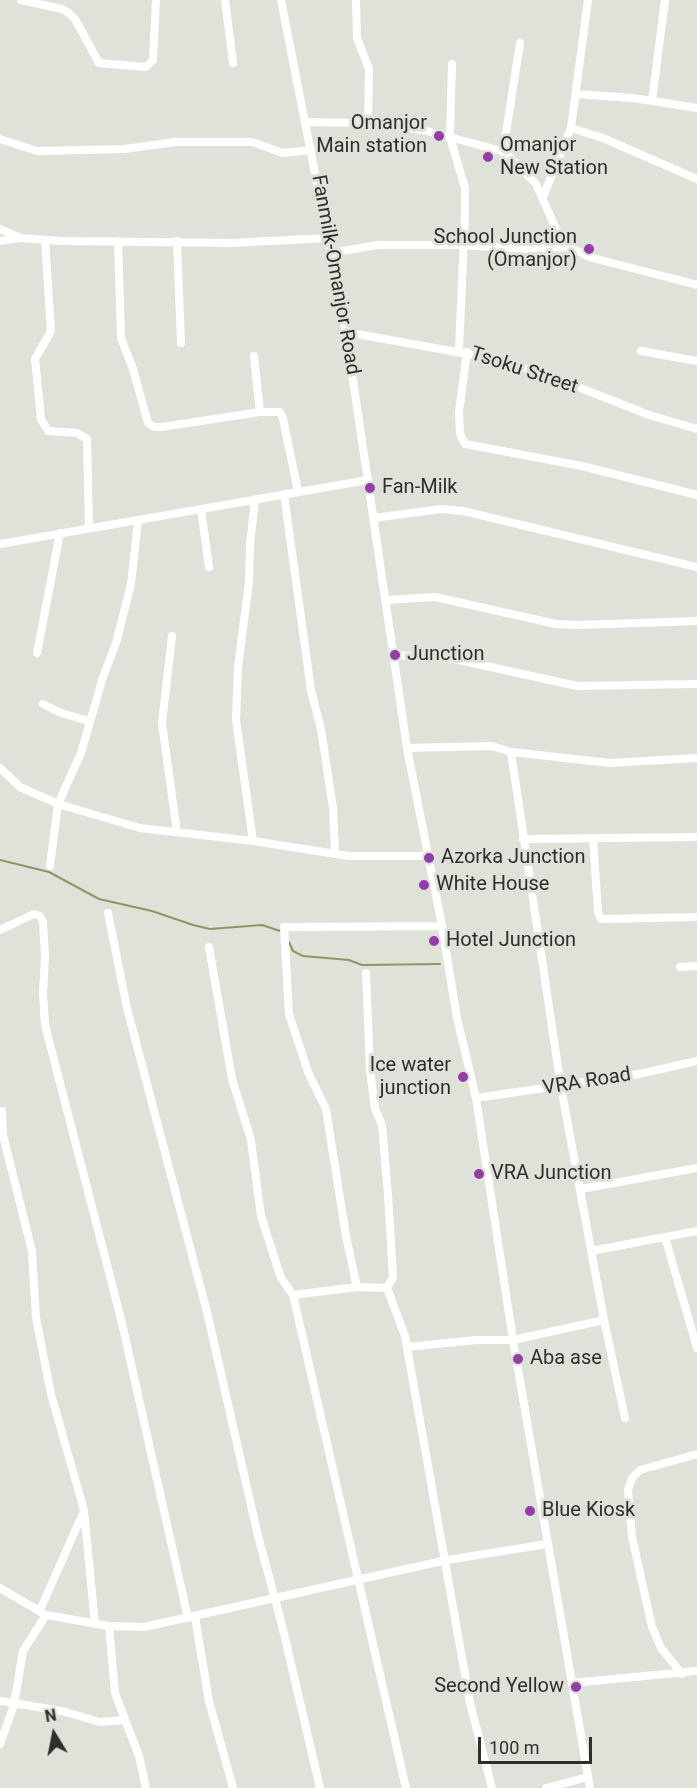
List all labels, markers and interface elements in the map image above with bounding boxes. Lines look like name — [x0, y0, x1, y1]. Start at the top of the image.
place label: Omanjor Main station — [316, 112, 427, 159]
marker: Omanjor Main station — [432, 129, 446, 143]
place label: Omanjor New Station — [500, 134, 608, 181]
marker: Omanjor New Station — [481, 150, 495, 164]
street label: Fanmilk-Omanjor Road — [306, 173, 364, 377]
place label: School Junction (Omanjor) — [434, 226, 577, 273]
marker: School Junction (Omanjor) — [582, 242, 596, 256]
street label: Tsoku Street — [467, 342, 581, 400]
place label: Fan-Milk — [382, 476, 457, 500]
marker: Fan-Milk — [363, 481, 377, 495]
place label: Junction — [407, 643, 484, 667]
marker: Junction — [388, 648, 402, 662]
place label: Azorka Junction — [441, 846, 586, 870]
marker: Azorka Junction — [422, 851, 436, 865]
place label: White House — [436, 873, 549, 897]
marker: White House — [417, 878, 431, 892]
place label: Hotel Junction — [446, 929, 576, 953]
marker: Hotel Junction — [427, 934, 441, 948]
place label: Ice water junction — [370, 1054, 451, 1101]
street label: VRA Road — [541, 1063, 633, 1101]
marker: Ice water junction — [456, 1070, 470, 1084]
place label: VRA Junction — [491, 1162, 611, 1186]
marker: VRA Junction — [472, 1167, 486, 1181]
place label: Aba ase — [530, 1347, 602, 1371]
marker: Aba ase — [511, 1352, 525, 1366]
place label: Blue Kiosk — [542, 1499, 635, 1523]
marker: Blue Kiosk — [523, 1504, 537, 1518]
place label: Second Yellow — [434, 1675, 564, 1699]
marker: Second Yellow — [569, 1680, 583, 1694]
north arrow — [24, 1704, 84, 1764]
text: N — [44, 1705, 58, 1726]
scale bar — [481, 1725, 595, 1763]
text: 100 m — [489, 1737, 540, 1758]

